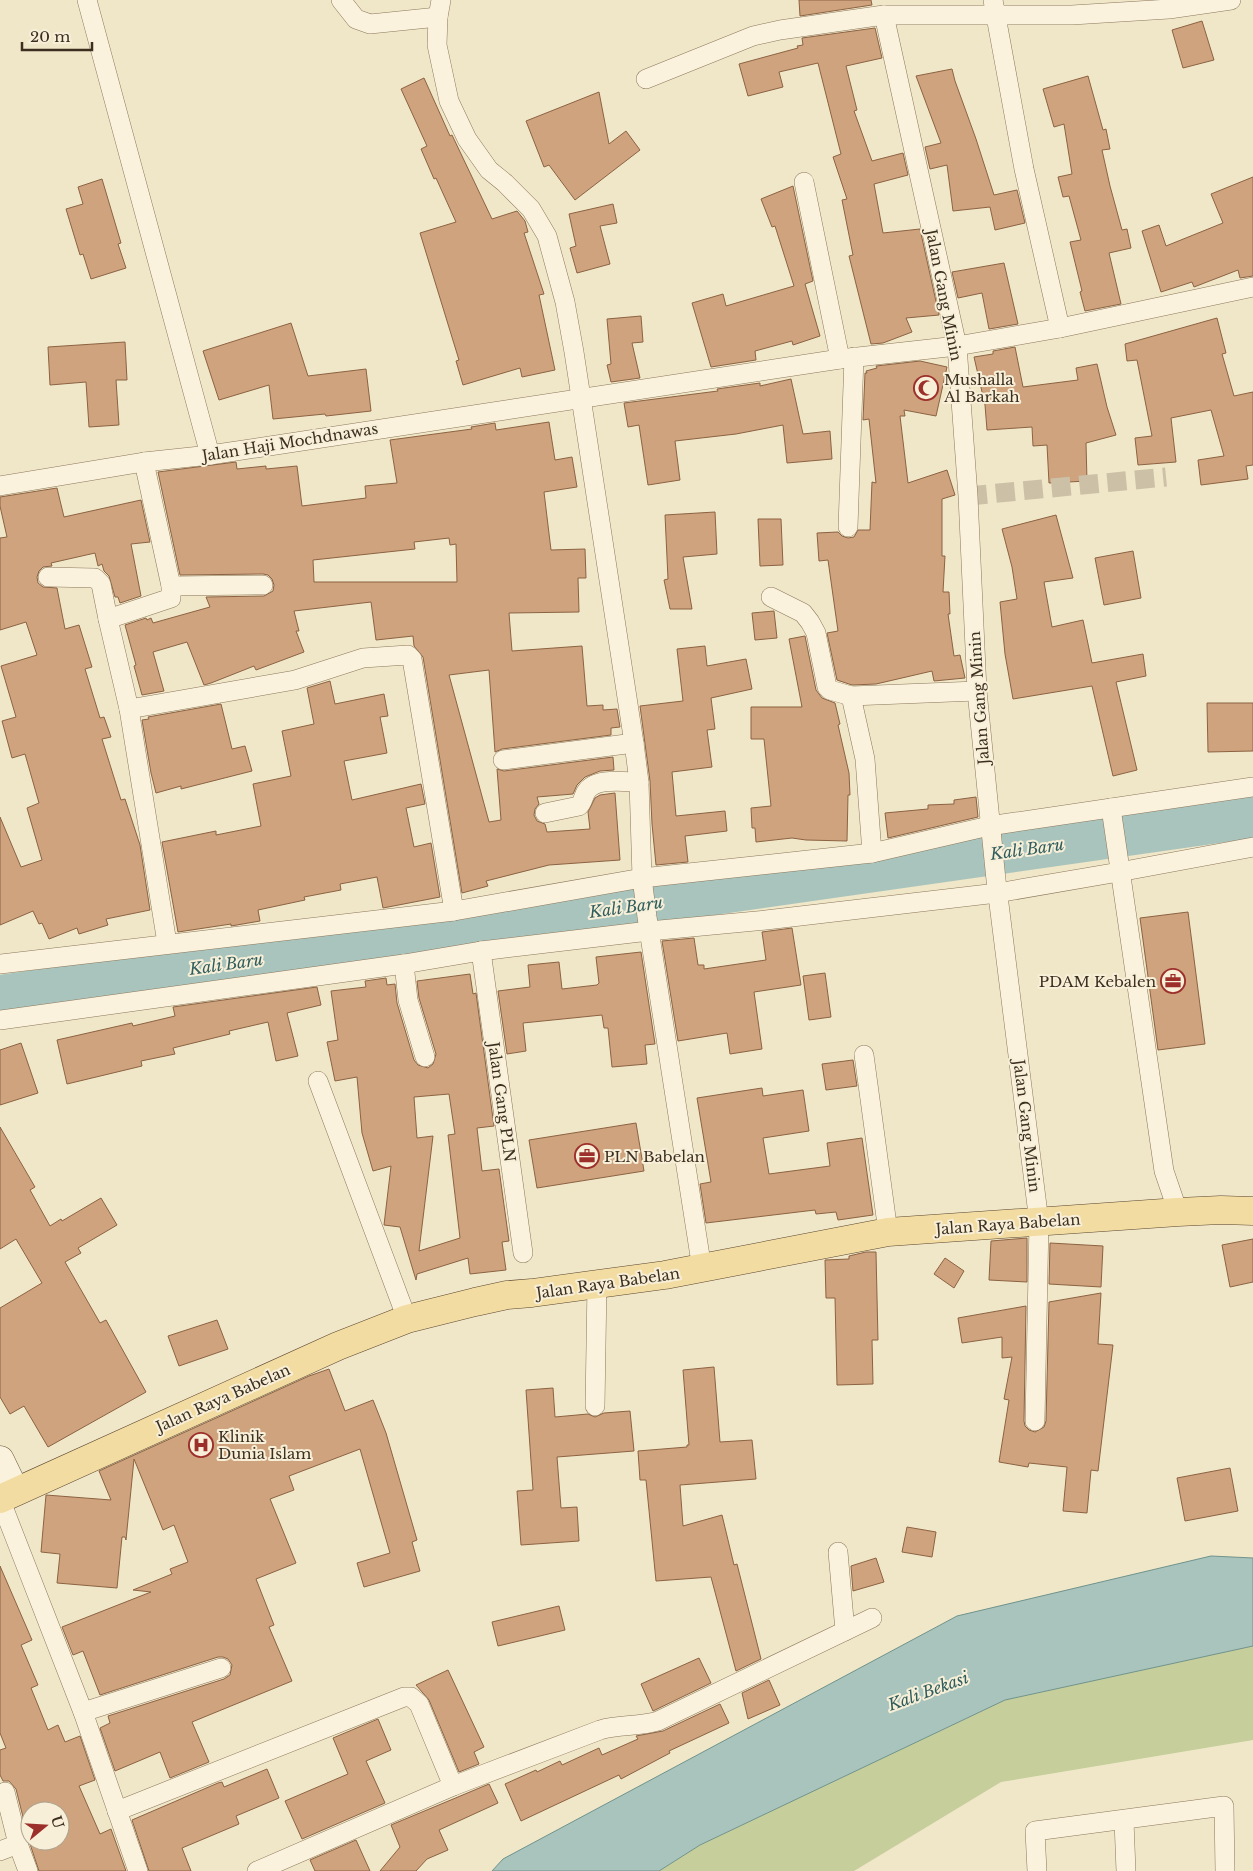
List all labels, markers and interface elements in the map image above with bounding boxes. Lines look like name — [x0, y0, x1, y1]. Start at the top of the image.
scale bar — [22, 20, 92, 52]
text: 20 m — [30, 27, 70, 46]
street label: Jalan Gang Minin — [922, 226, 966, 362]
place label: Mushalla Al Barkah — [943, 370, 1020, 406]
mosque icon: Mushalla Al Barkah — [913, 375, 939, 401]
street label: Jalan Haji Mochdnawas — [199, 419, 380, 466]
street label: Jalan Gang Minin — [965, 631, 993, 767]
water label: Kali Baru — [988, 834, 1065, 864]
water label: Kali Baru — [587, 892, 664, 922]
water label: Kali Baru — [187, 949, 264, 979]
office icon: PDAM Kebalen — [1160, 968, 1186, 994]
place label: PDAM Kebalen — [1039, 972, 1156, 991]
street label: Jalan Gang PLN — [484, 1039, 520, 1163]
street label: Jalan Gang Minin — [1009, 1057, 1045, 1193]
office icon: PLN Babelan — [574, 1143, 600, 1169]
place label: PLN Babelan — [604, 1147, 705, 1166]
street label: Jalan Raya Babelan — [933, 1209, 1081, 1239]
street label: Jalan Raya Babelan — [533, 1264, 681, 1303]
street label: Jalan Raya Babelan — [151, 1360, 293, 1437]
place label: Klinik Dunia Islam — [218, 1427, 311, 1463]
hospital icon: Klinik Dunia Islam — [188, 1432, 214, 1458]
water label: Kali Bekasi — [884, 1667, 972, 1715]
north arrow — [20, 1801, 70, 1851]
text: U — [47, 1813, 68, 1831]

